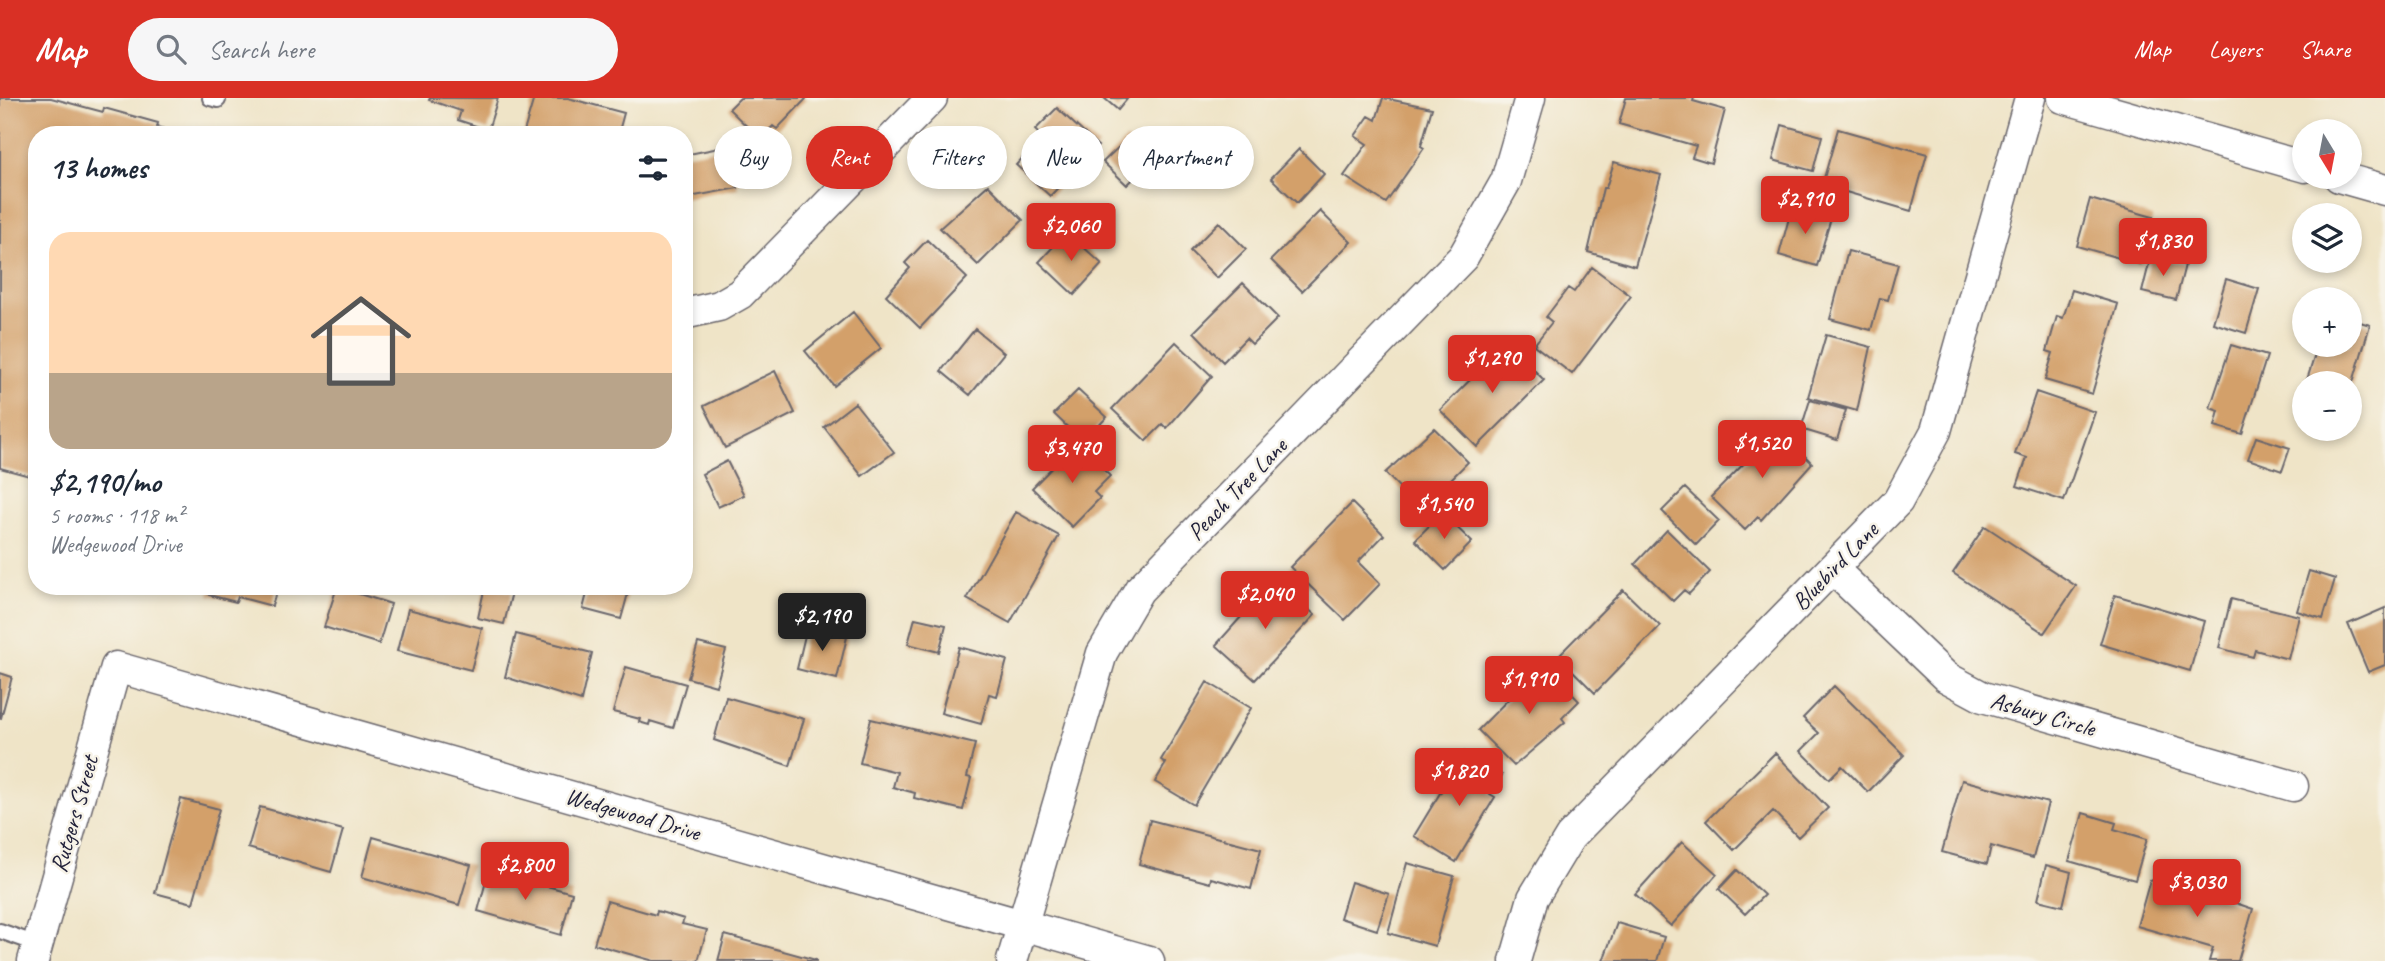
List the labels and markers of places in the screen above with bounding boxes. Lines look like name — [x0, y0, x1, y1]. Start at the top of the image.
pin: $2,910 — [1748, 176, 1862, 236]
pin: $2,060 — [1014, 204, 1128, 263]
pin: $1,830 — [2106, 218, 2220, 278]
pin: $1,290 — [1435, 336, 1549, 395]
pin: $1,520 — [1705, 420, 1819, 480]
pin: $3,470 — [1015, 426, 1129, 485]
pin: $1,540 — [1387, 482, 1501, 541]
pin: $2,040 — [1208, 572, 1322, 631]
pin: $2,190 — [765, 594, 879, 653]
pin: $1,910 — [1472, 656, 1586, 716]
pin: $1,820 — [1402, 748, 1516, 808]
pin: $2,800 — [468, 842, 582, 902]
pin: $3,030 — [2140, 860, 2254, 919]

